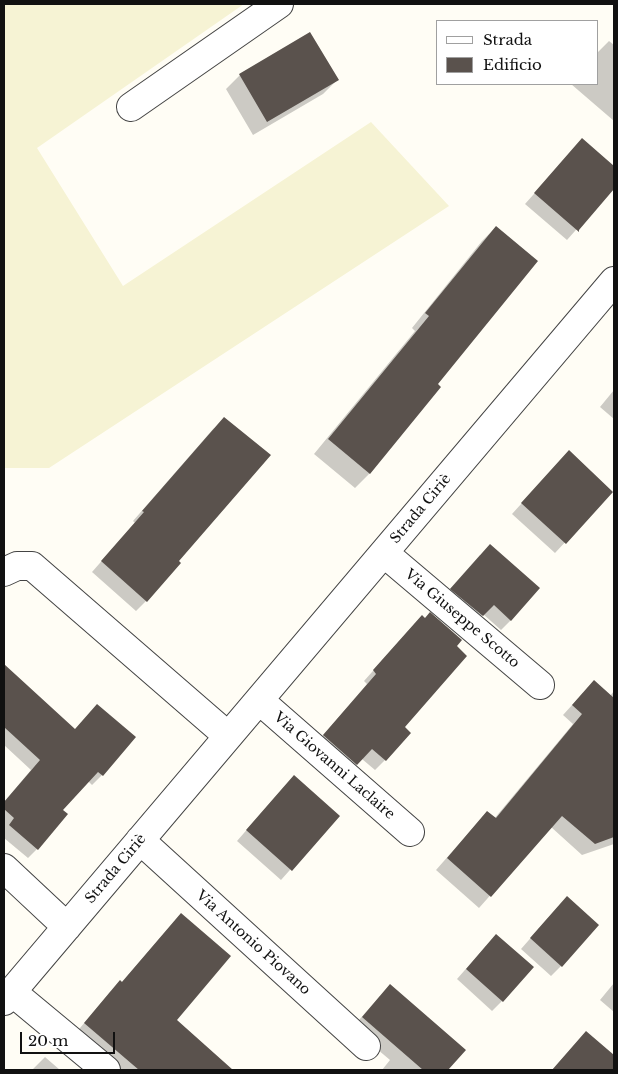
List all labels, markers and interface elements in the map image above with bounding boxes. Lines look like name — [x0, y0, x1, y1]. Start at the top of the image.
legend — [436, 20, 598, 85]
text: Strada — [483, 30, 532, 49]
text: Edificio — [483, 55, 542, 74]
street label: Strada Ciriè — [387, 471, 455, 547]
street label: Via Giuseppe Scotto — [401, 566, 523, 672]
street label: Via Giovanni Laclaire — [270, 709, 398, 823]
street label: Strada Ciriè — [82, 831, 150, 907]
street label: Via Antonio Piovano — [192, 887, 314, 999]
scale bar — [22, 1022, 118, 1054]
text: 20 m — [28, 1031, 68, 1050]

